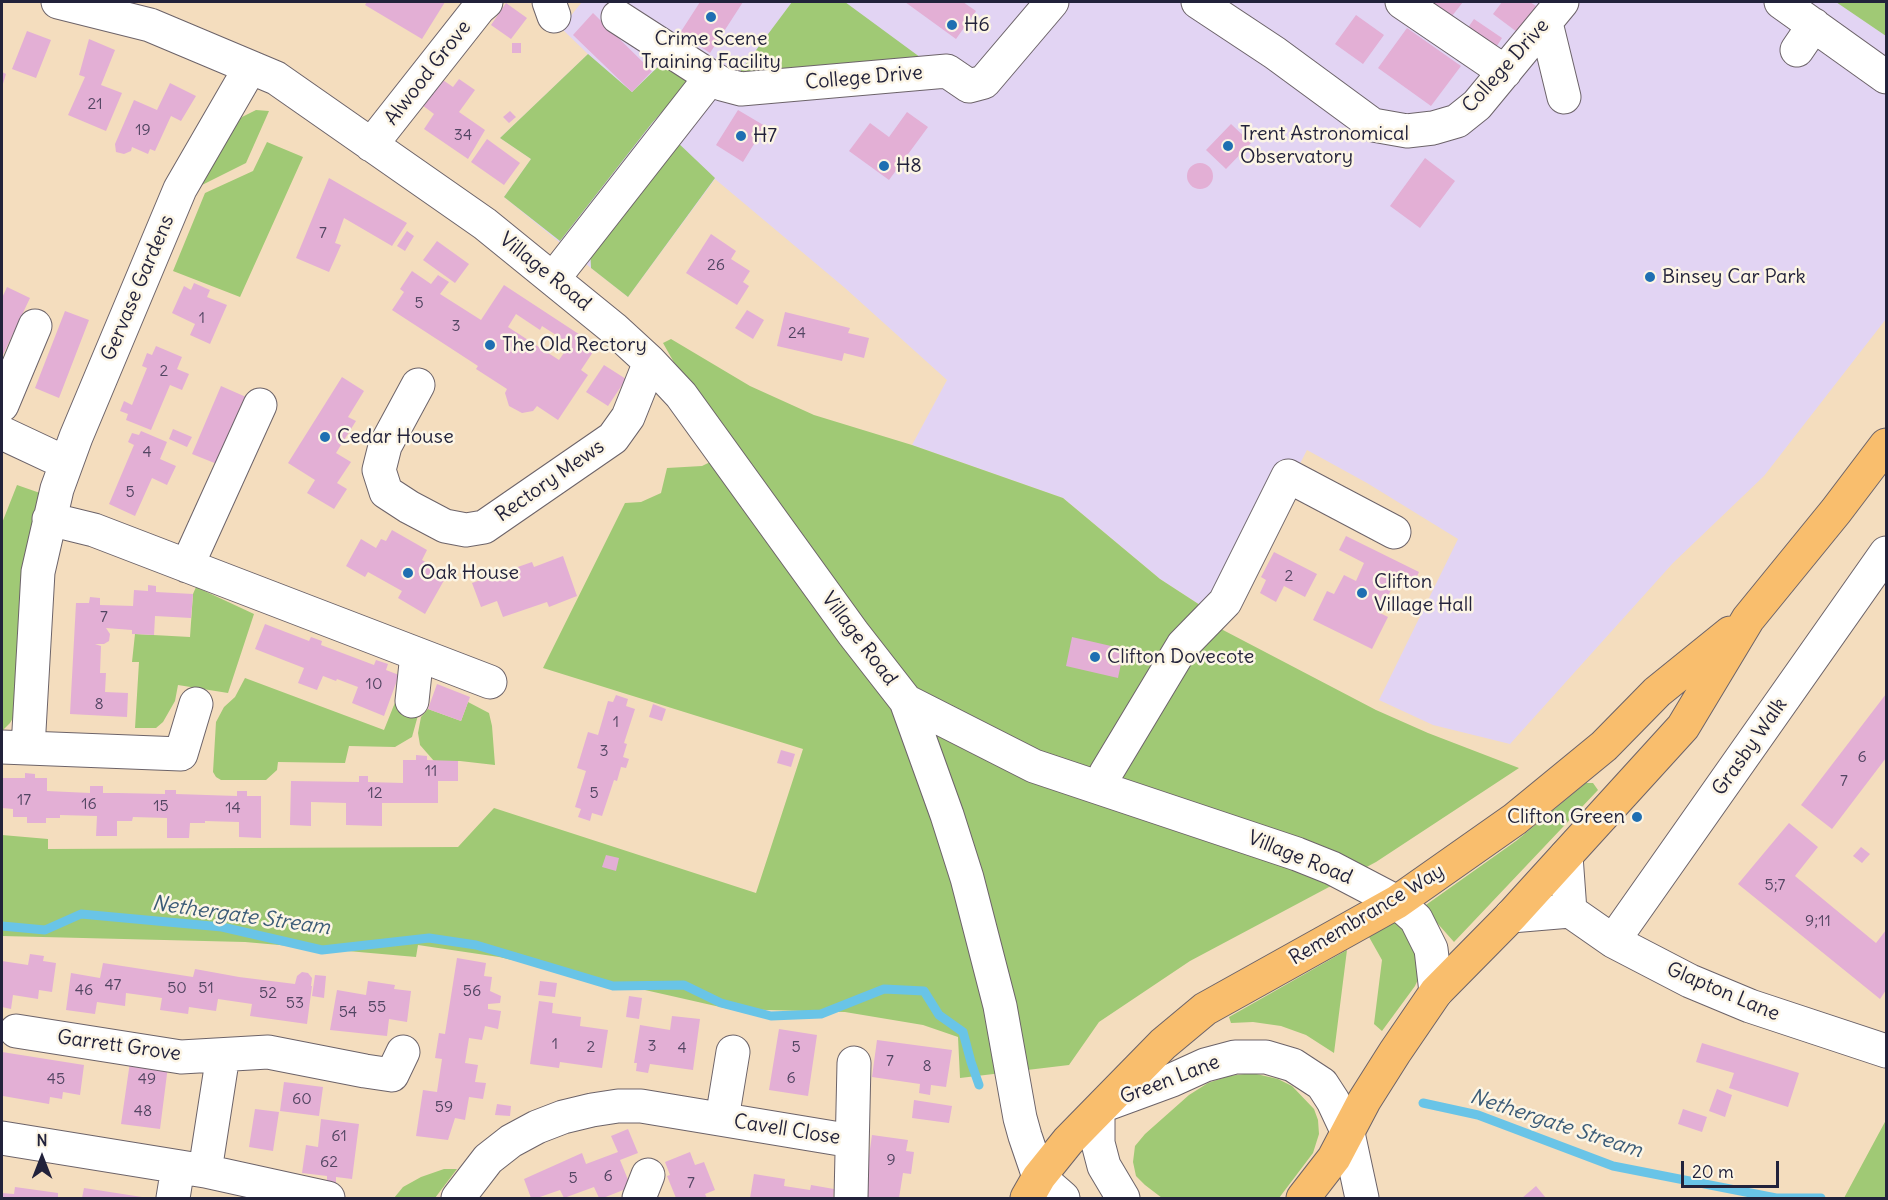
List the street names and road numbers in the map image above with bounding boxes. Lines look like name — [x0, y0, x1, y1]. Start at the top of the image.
street label: College Drive — [1458, 14, 1554, 118]
street label: Alwood Grove — [380, 16, 476, 130]
street label: College Drive — [804, 61, 924, 95]
street label: Gervase Gardens — [96, 212, 180, 364]
street label: Village Road — [494, 228, 596, 316]
street label: Rectory Mews — [491, 435, 609, 527]
street label: Village Road — [816, 588, 902, 690]
street label: Grasby Walk — [1708, 694, 1792, 800]
street label: Village Road — [1244, 826, 1356, 890]
street label: Remembrance Way — [1285, 859, 1449, 971]
street label: Glapton Lane — [1663, 957, 1783, 1027]
street label: Garrett Grove — [56, 1025, 182, 1067]
street label: Green Lane — [1117, 1050, 1223, 1110]
street label: Cavell Close — [732, 1110, 842, 1150]

